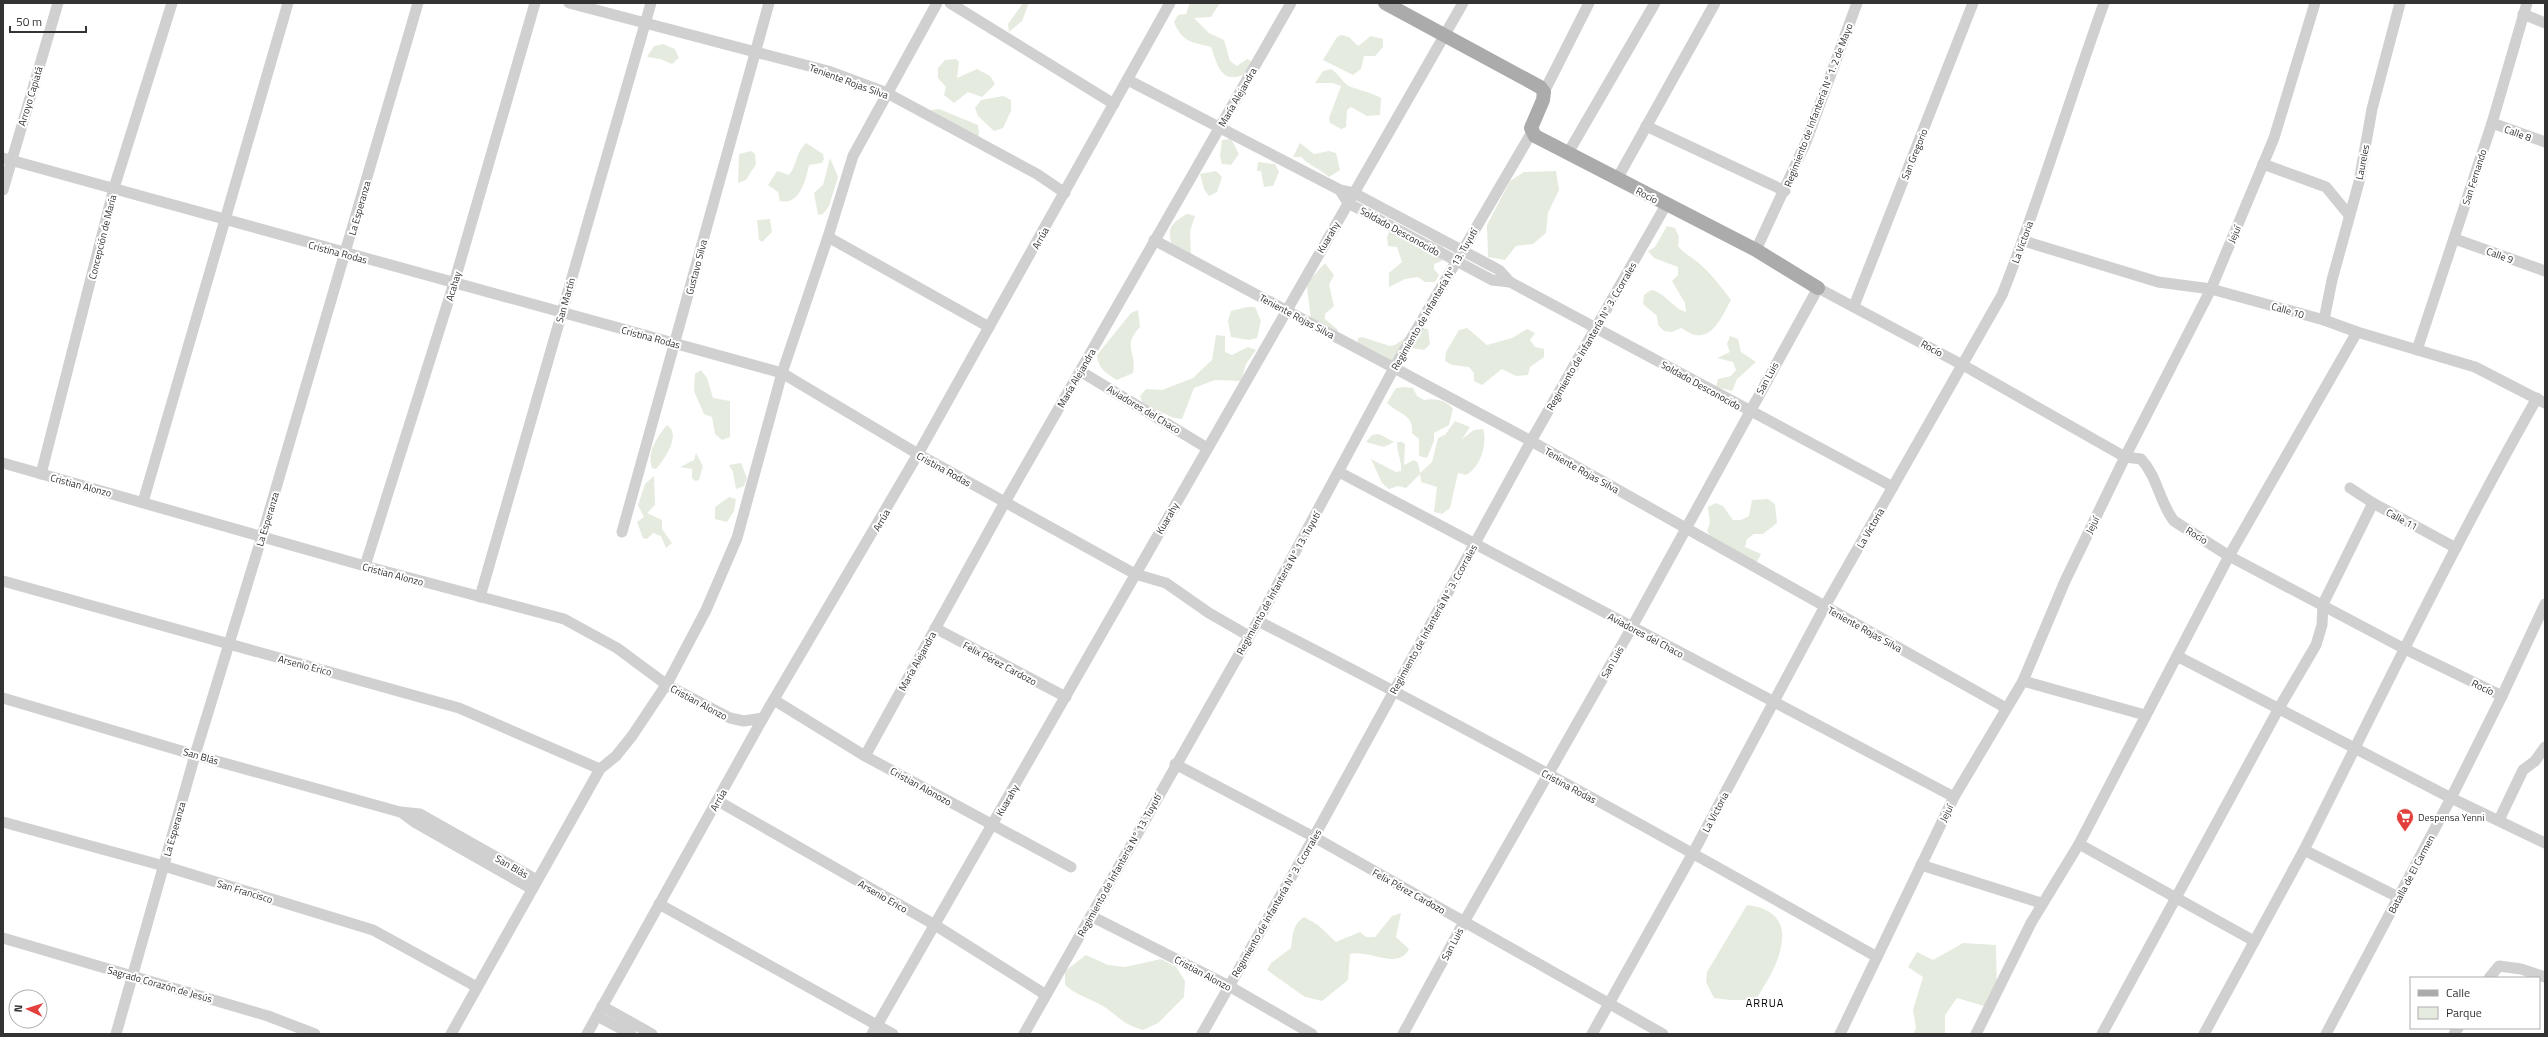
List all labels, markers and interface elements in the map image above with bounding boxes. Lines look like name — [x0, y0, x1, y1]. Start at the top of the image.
scale bar — [10, 8, 86, 34]
text: 50 m — [16, 12, 42, 31]
street label: Regimiento de Infantería N° 1. 2 de Mayo — [1780, 21, 1857, 189]
street label: Teniente Rojas Silva — [807, 60, 890, 103]
street label: Arroyo Capiatá — [14, 64, 47, 128]
street label: María Alejandra — [1214, 65, 1260, 130]
street label: Calle 8 — [2502, 122, 2534, 145]
street label: San Gregorio — [1897, 126, 1932, 182]
street label: Laureles — [2352, 143, 2373, 181]
street label: San Fernando — [2458, 147, 2491, 207]
street label: La Esperanza — [345, 179, 374, 237]
street label: Rocío — [1633, 183, 1661, 208]
street label: Concepción de María — [85, 193, 120, 281]
street label: Soldado Desconocido — [1357, 203, 1443, 260]
street label: Kuarahy — [1313, 218, 1344, 256]
street label: La Victoria — [2008, 219, 2037, 265]
street label: Jejuí — [2224, 222, 2245, 245]
street label: Arrúa — [1028, 224, 1053, 252]
street label: Regimiento de Infantería N° 13. Tuyutí — [1388, 225, 1482, 373]
street label: Cristina Rodas — [307, 237, 369, 268]
street label: Gustavo Silva — [682, 238, 711, 296]
street label: Calle 9 — [2484, 244, 2516, 267]
street label: Regimiento de Infantería N° 3. Ccorrales — [1543, 259, 1640, 413]
street label: Acahay — [442, 269, 465, 303]
street label: San Martín — [552, 276, 579, 324]
street label: Teniente Rojas Silva — [1257, 290, 1337, 343]
street label: Calle 10 — [2270, 299, 2306, 322]
street label: Cristina Rodas — [620, 322, 682, 353]
street label: Rocío — [1918, 336, 1946, 361]
street label: María Alejandra — [1053, 346, 1099, 411]
street label: Soldado Desconocido — [1658, 357, 1744, 414]
street label: San Luis — [1752, 359, 1783, 397]
street label: Aviadores del Chaco — [1104, 381, 1184, 437]
street label: Teniente Rojas Silva — [1542, 444, 1622, 497]
street label: Cristina Rodas — [914, 448, 974, 491]
street label: Cristian Alonzo — [49, 470, 113, 501]
street label: La Esperanza — [252, 490, 283, 548]
street label: Kuarahy — [1152, 499, 1183, 537]
street label: Calle 11 — [2383, 505, 2420, 534]
street label: Arrúa — [869, 506, 894, 534]
street label: La Victoria — [1853, 506, 1888, 551]
street label: Regimiento de Infantería N° 13. Tuyutí — [1233, 508, 1325, 658]
street label: Jejuí — [2082, 513, 2103, 536]
street label: Rocío — [2183, 523, 2211, 548]
street label: Regimiento de Infantería N° 3. Ccorrales — [1386, 541, 1481, 697]
street label: Cristian Alonzo — [361, 559, 425, 590]
street label: Teniente Rojas Silva — [1825, 603, 1905, 656]
street label: Aviadores del Chaco — [1605, 609, 1686, 662]
street label: María Alejandra — [895, 629, 940, 694]
street label: Felix Pérez Cardozo — [960, 638, 1039, 689]
street label: San Luis — [1597, 643, 1628, 681]
street label: Arsenio Erico — [276, 651, 333, 680]
street label: Rocío — [2469, 676, 2496, 699]
street label: Cristian Alonzo — [668, 681, 730, 724]
street label: San Blás — [181, 744, 221, 769]
street label: Cristian Alonozo — [887, 763, 954, 809]
street label: Cristina Rodas — [1539, 766, 1599, 807]
street label: Kuarahy — [992, 781, 1023, 819]
street label: Arrúa — [706, 786, 731, 814]
street label: La Victoria — [1699, 789, 1732, 835]
street label: Regimiento de Infantería N° 13. Tuyutí — [1074, 790, 1166, 940]
street label: La Esperanza — [160, 800, 189, 858]
street label: Jejuí — [1936, 801, 1957, 824]
supermarket icon: Despensa Yenni — [2395, 807, 2415, 832]
place label: Despensa Yenni — [2418, 810, 2484, 825]
street label: Regimiento de Infantería N° 3. Ccorrales — [1228, 826, 1325, 980]
street label: Batalla de El Carmen — [2384, 832, 2438, 916]
street label: San Blás — [492, 851, 531, 882]
street label: Felix Pérez Cardozo — [1369, 865, 1448, 918]
street label: San Francisco — [215, 876, 275, 907]
street label: Arsenio Erico — [855, 876, 910, 917]
street label: San Luis — [1438, 925, 1467, 963]
street label: Cristian Alonzo — [1172, 952, 1234, 995]
street label: Sagrado Corazón de Jesús — [106, 962, 214, 1007]
legend — [2410, 977, 2540, 1029]
text: Calle — [2446, 983, 2470, 1002]
north arrow — [8, 989, 48, 1029]
district label: ARRUA — [1746, 995, 1784, 1011]
text: Parque — [2446, 1003, 2482, 1022]
text: N — [10, 1004, 26, 1013]

